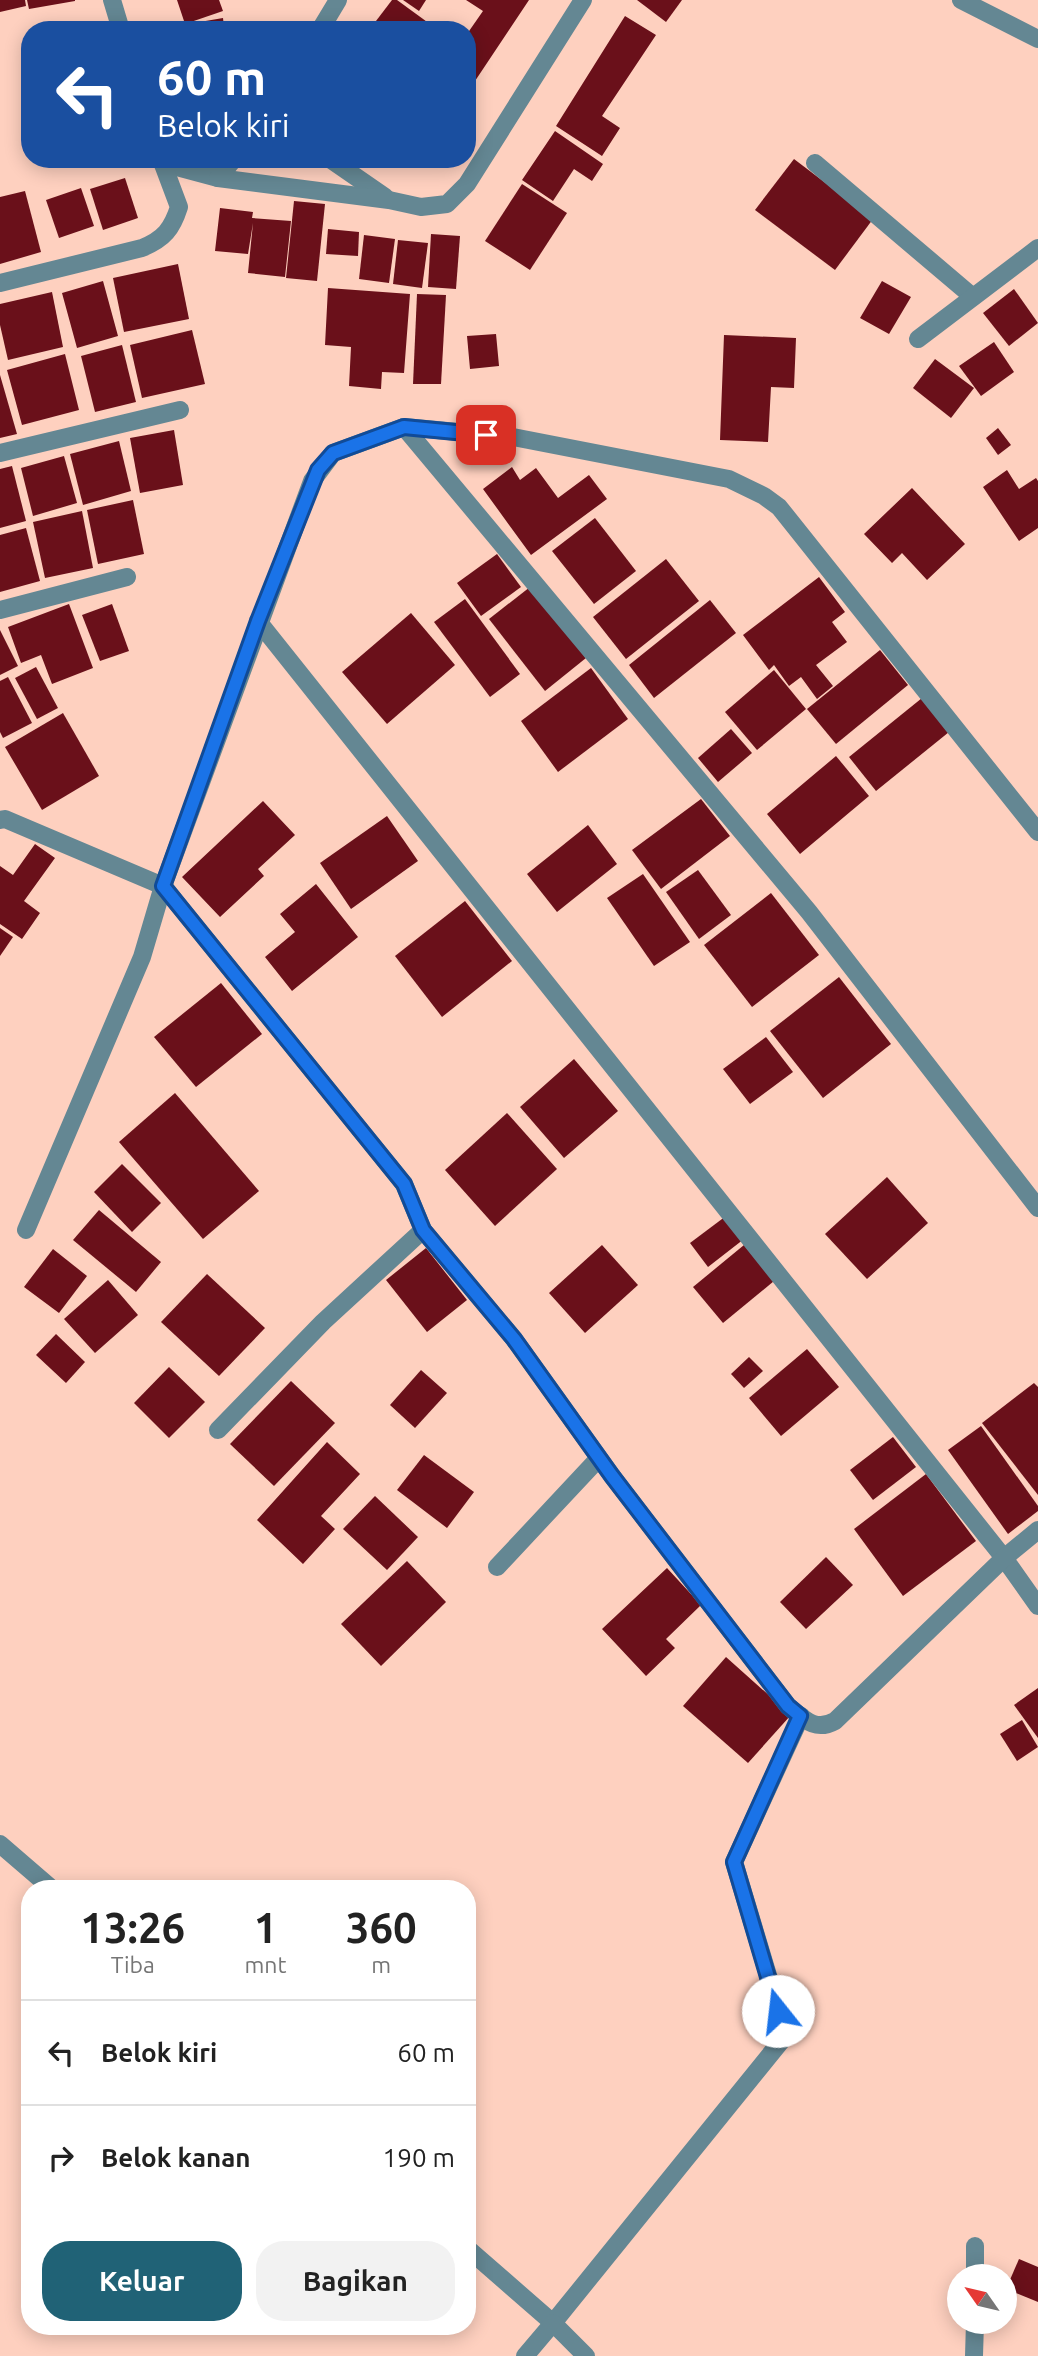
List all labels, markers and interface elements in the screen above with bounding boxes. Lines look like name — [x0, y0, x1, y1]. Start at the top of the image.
icon: left — [42, 49, 133, 140]
text: 60 m — [157, 49, 266, 104]
text: Belok kiri — [157, 107, 289, 143]
pin — [456, 405, 516, 465]
icon: arrive — [467, 416, 505, 454]
text: 13:26 — [80, 1904, 185, 1951]
text: 1 — [254, 1904, 277, 1951]
text: 360 — [346, 1904, 417, 1951]
text: Tiba — [111, 1952, 155, 1977]
text: mnt — [244, 1952, 287, 1977]
text: m — [371, 1952, 391, 1977]
position arrow — [741, 1974, 815, 2048]
icon: left — [42, 2034, 80, 2072]
text: Belok kiri — [101, 2038, 217, 2067]
text: 60 m — [397, 2038, 455, 2067]
icon: right — [42, 2139, 80, 2177]
text: Belok kanan — [101, 2143, 251, 2172]
text: 190 m — [383, 2143, 455, 2172]
button: Keluar — [42, 2241, 242, 2321]
button: Bagikan — [256, 2241, 455, 2321]
north arrow — [947, 2264, 1017, 2334]
map controls — [947, 2264, 1017, 2334]

